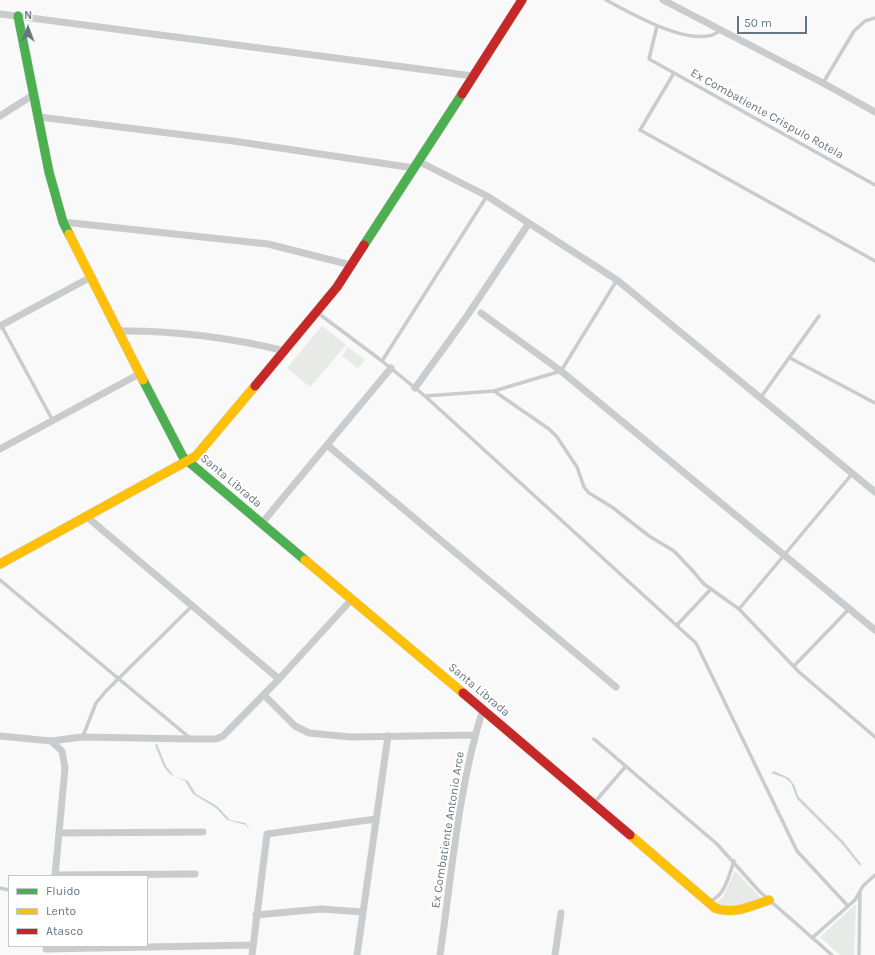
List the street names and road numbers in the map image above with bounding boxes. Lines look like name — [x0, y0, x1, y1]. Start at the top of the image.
street label: Ex Combatiente Crispulo Rotela — [688, 66, 846, 162]
street label: Santa Librada — [197, 451, 265, 511]
street label: Santa Librada — [445, 660, 513, 720]
street label: Ex Combatiente Antonio Arce — [428, 751, 468, 909]

